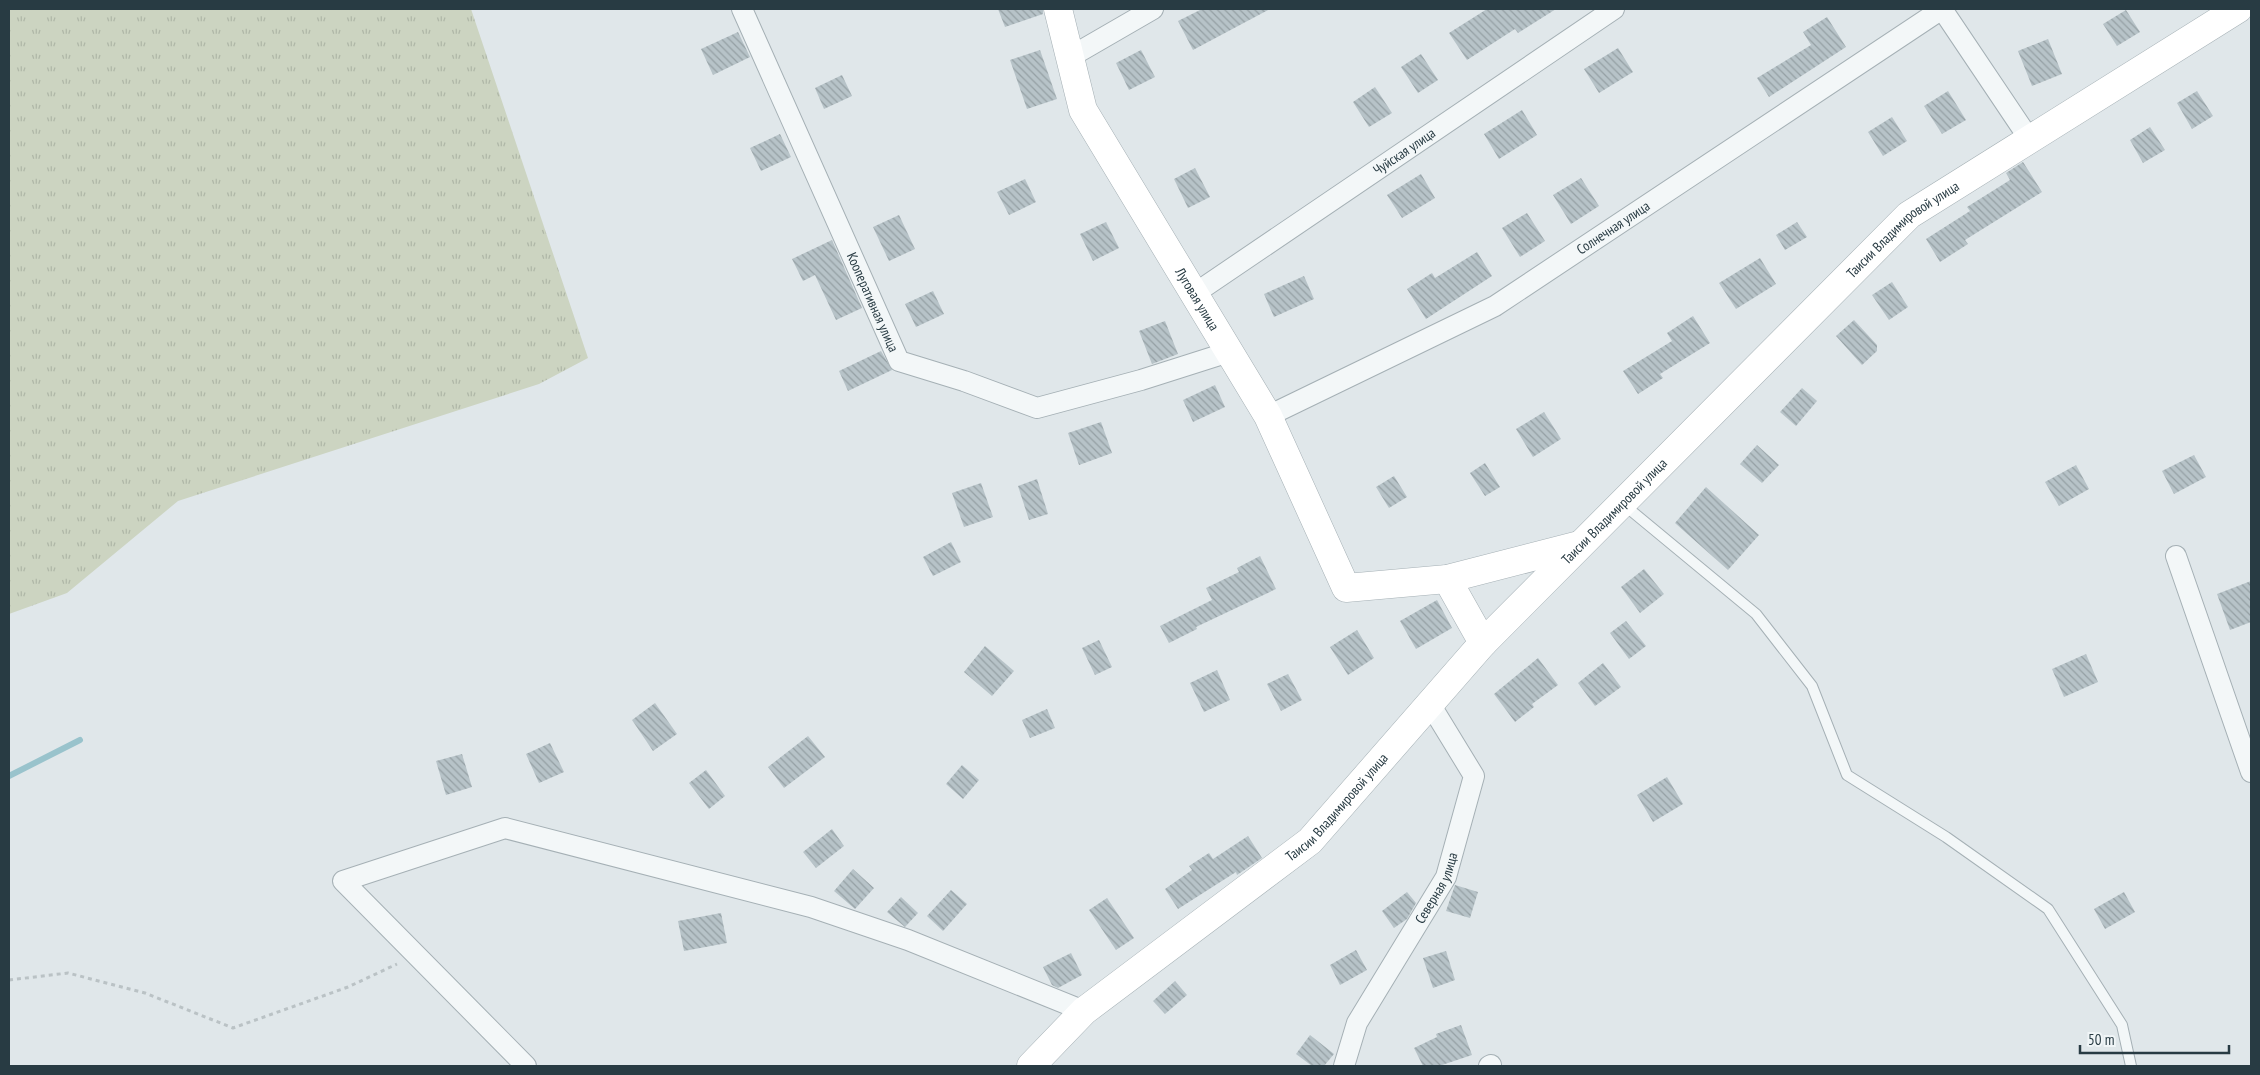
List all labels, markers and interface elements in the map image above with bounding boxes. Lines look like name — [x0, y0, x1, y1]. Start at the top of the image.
street label: Чуйская улица — [1370, 124, 1439, 179]
street label: Таисии Владимировой улица — [1843, 177, 1962, 282]
street label: Солнечная улица — [1573, 197, 1653, 258]
street label: Кооперативная улица — [843, 250, 903, 355]
street label: Луговая улица — [1171, 263, 1223, 334]
street label: Таисии Владимировой улица — [1558, 454, 1671, 568]
street label: Таисии Владимировой улица — [1282, 749, 1392, 865]
street label: Северная улица — [1411, 850, 1461, 927]
scale bar — [2080, 1022, 2229, 1054]
text: 50 m — [2088, 1030, 2114, 1049]

